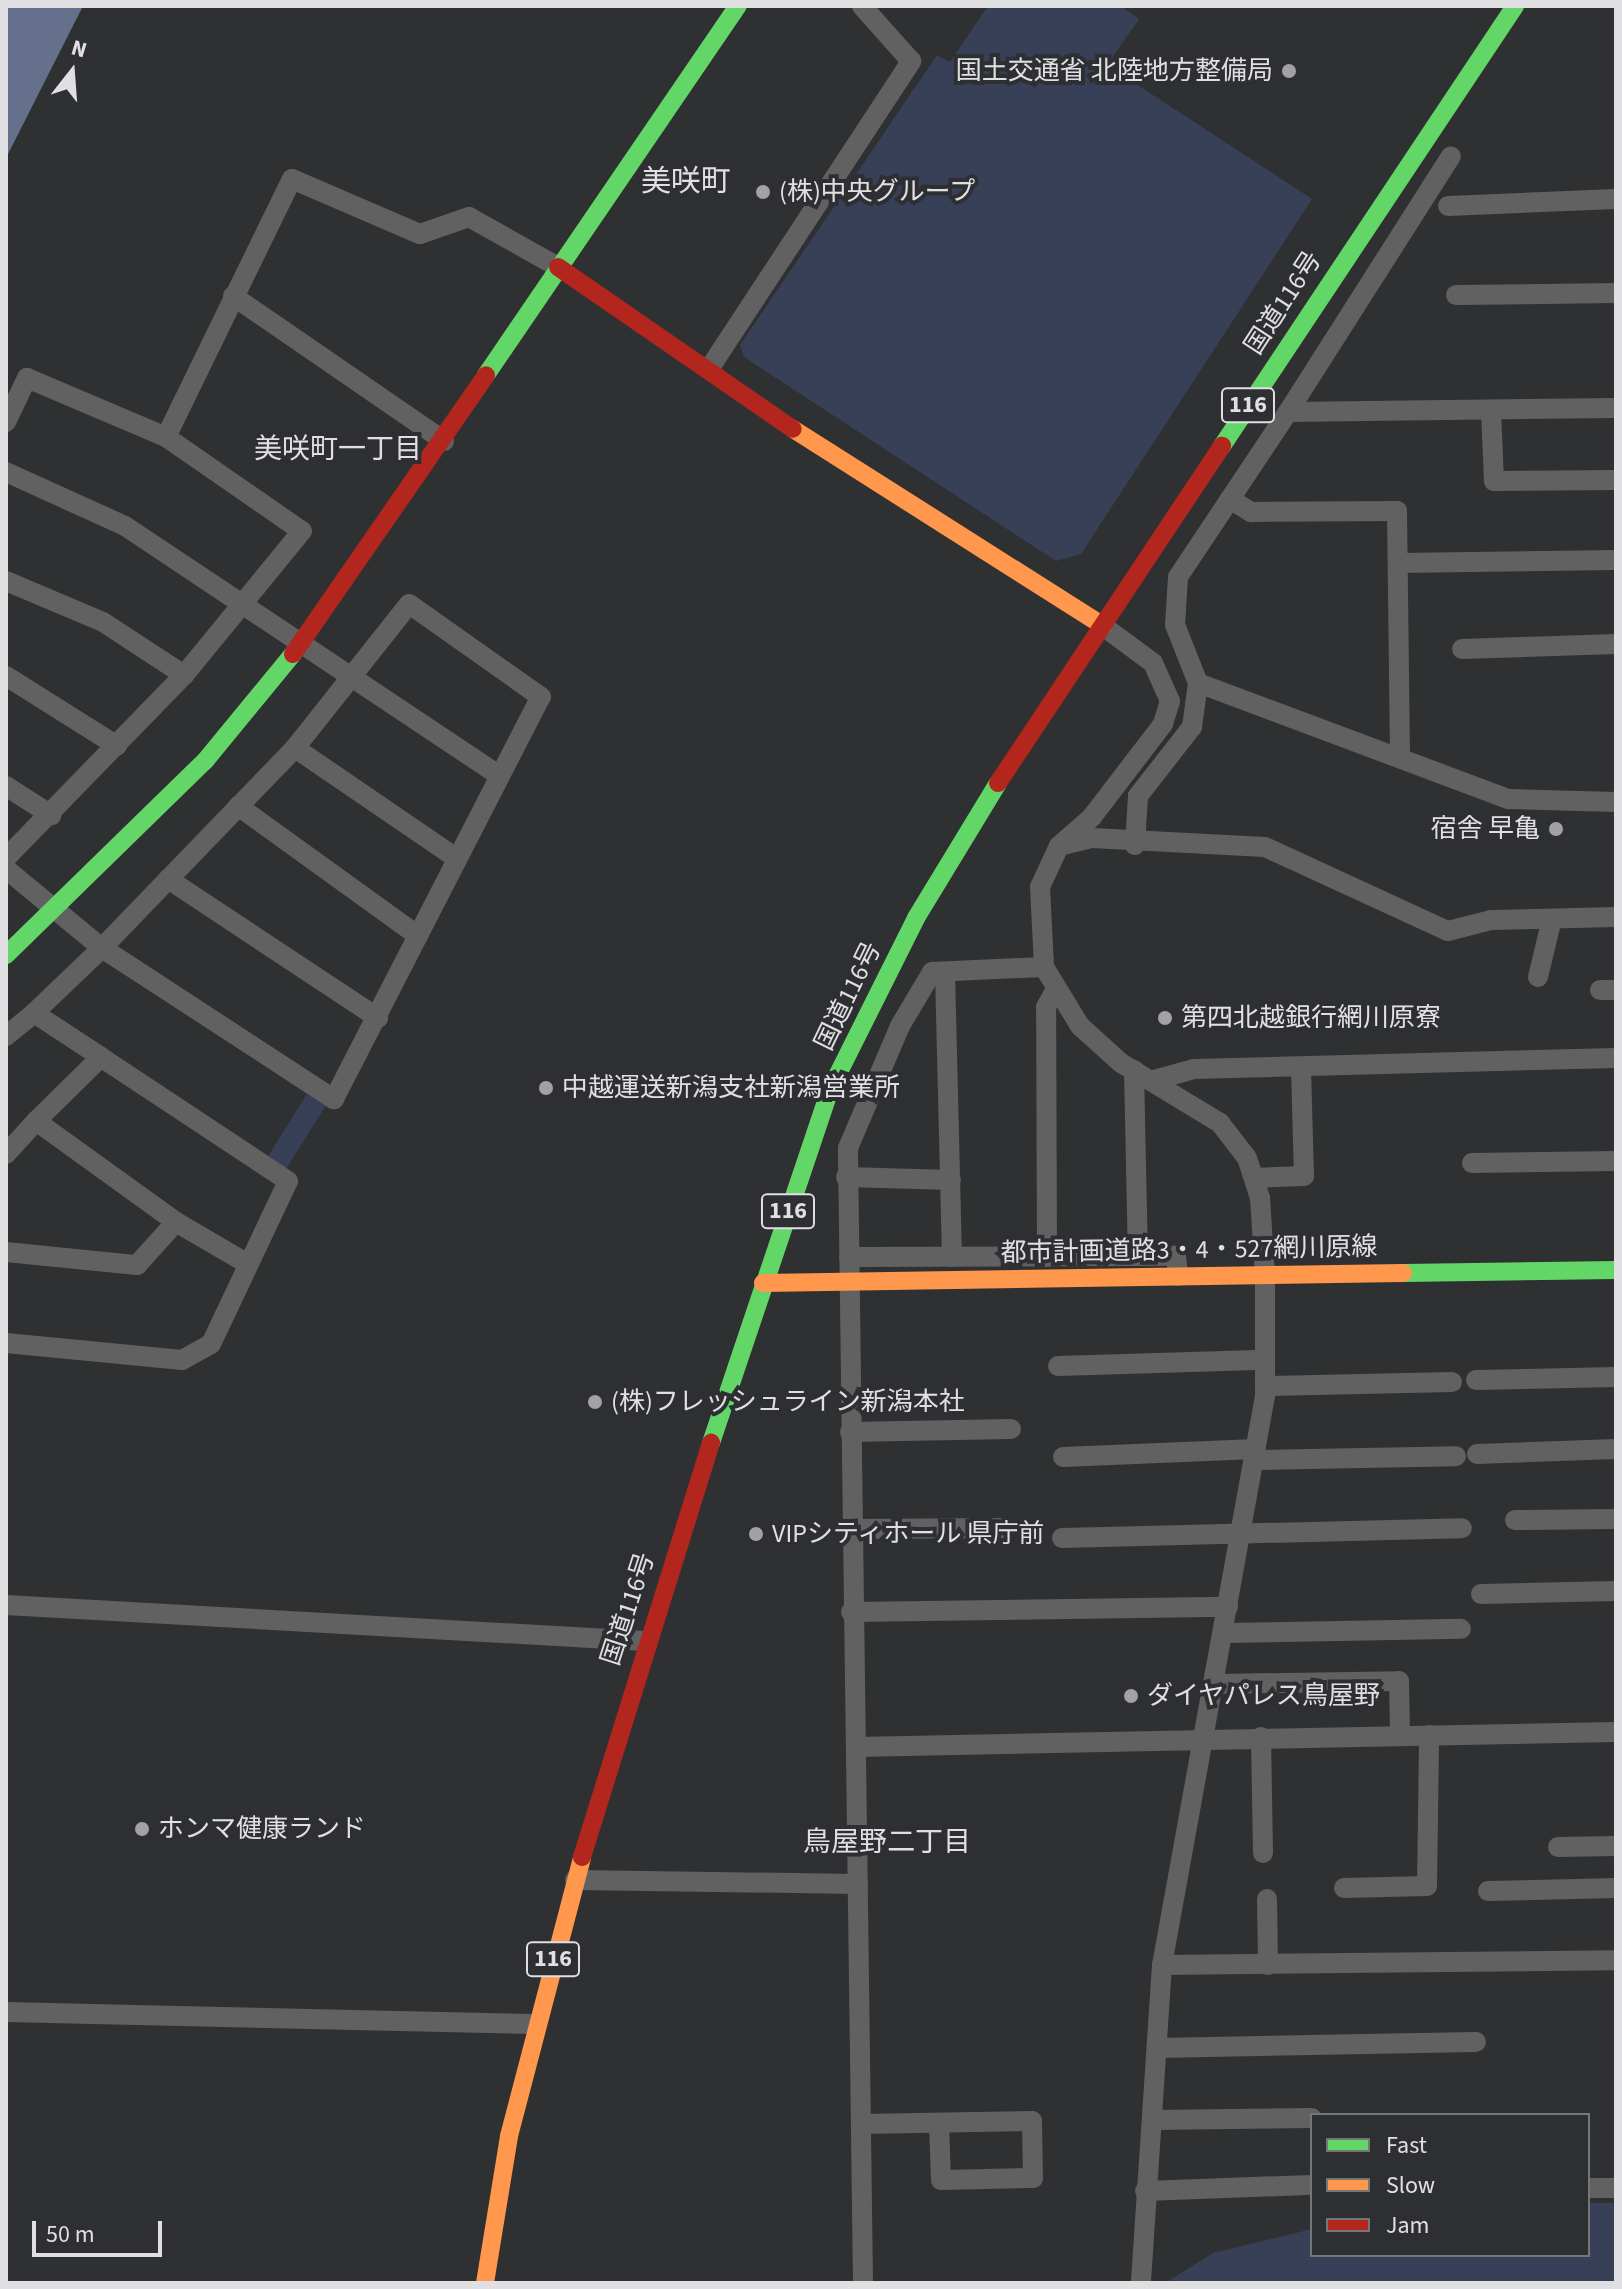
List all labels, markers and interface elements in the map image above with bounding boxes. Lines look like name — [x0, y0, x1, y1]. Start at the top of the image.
north arrow — [32, 32, 112, 112]
text: N — [67, 32, 91, 66]
place label: 国土交通省 北陸地方整備局 — [956, 55, 1273, 87]
marker: 国土交通省 北陸地方整備局 — [1280, 62, 1298, 80]
district label: 美咲町 — [641, 164, 731, 200]
place label: (株)中央グループ — [779, 176, 977, 208]
marker: (株)中央グループ — [754, 183, 772, 201]
street label: 国道116号 — [1238, 246, 1328, 360]
road number: 116 — [1220, 385, 1276, 425]
district label: 美咲町一丁目 — [254, 432, 422, 466]
place label: 宿舎 早亀 — [1431, 813, 1540, 845]
marker: 宿舎 早亀 — [1547, 820, 1565, 838]
street label: 国道116号 — [808, 937, 888, 1055]
place label: 第四北越銀行網川原寮 — [1181, 1002, 1441, 1034]
marker: 第四北越銀行網川原寮 — [1156, 1009, 1174, 1027]
place label: 中越運送新潟支社新潟営業所 — [562, 1072, 900, 1104]
marker: 中越運送新潟支社新潟営業所 — [537, 1079, 555, 1097]
road number: 116 — [760, 1191, 816, 1231]
street label: 都市計画道路3・4・527網川原線 — [1000, 1231, 1378, 1269]
place label: (株)フレッシュライン新潟本社 — [611, 1386, 965, 1418]
marker: (株)フレッシュライン新潟本社 — [586, 1393, 604, 1411]
place label: VIPシティホール 県庁前 — [772, 1518, 1046, 1550]
marker: VIPシティホール 県庁前 — [747, 1525, 765, 1543]
street label: 国道116号 — [595, 1549, 661, 1669]
place label: ダイヤパレス鳥屋野 — [1147, 1680, 1381, 1712]
marker: ダイヤパレス鳥屋野 — [1122, 1687, 1140, 1705]
place label: ホンマ健康ランド — [158, 1813, 366, 1845]
marker: ホンマ健康ランド — [133, 1820, 151, 1838]
district label: 鳥屋野二丁目 — [803, 1825, 971, 1859]
road number: 116 — [525, 1939, 581, 1979]
legend — [1310, 2113, 1590, 2257]
text: Fast — [1386, 2128, 1427, 2163]
text: Slow — [1386, 2168, 1435, 2203]
scale bar — [36, 2205, 166, 2255]
text: Jam — [1386, 2208, 1430, 2243]
text: 50 m — [46, 2217, 95, 2252]

